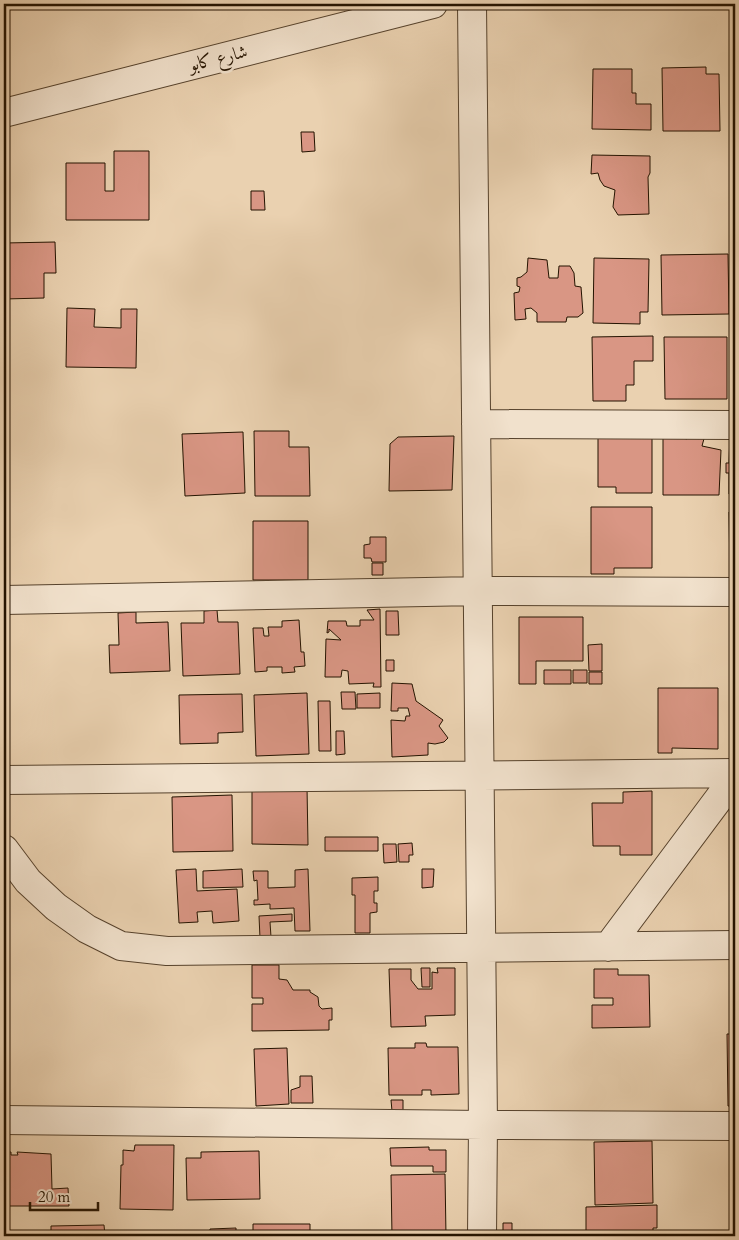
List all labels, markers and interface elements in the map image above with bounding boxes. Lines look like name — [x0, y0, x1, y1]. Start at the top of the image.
street label: شارع كابو — [184, 39, 251, 80]
scale bar — [30, 1180, 98, 1212]
text: 20 m — [38, 1187, 70, 1207]

